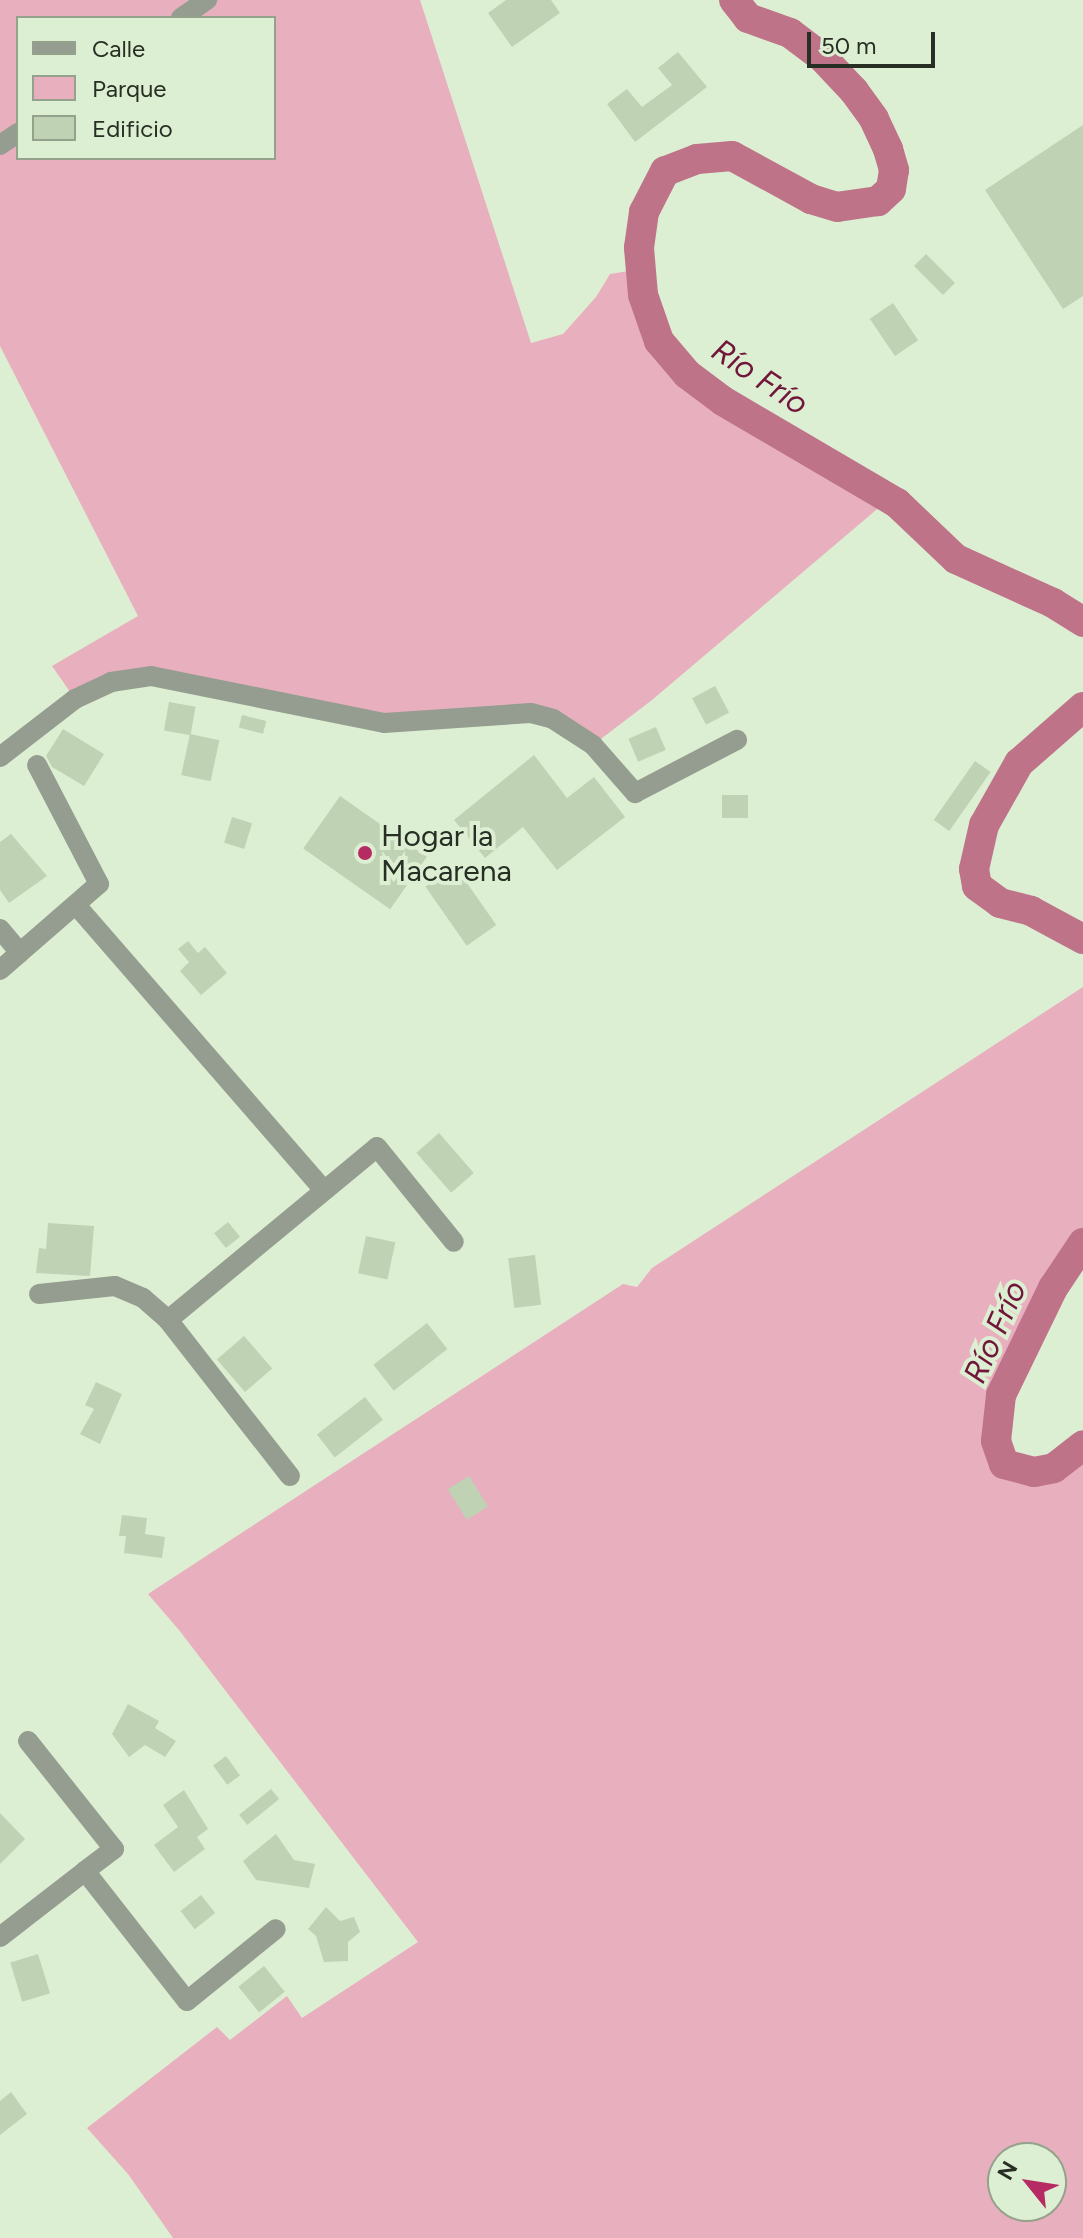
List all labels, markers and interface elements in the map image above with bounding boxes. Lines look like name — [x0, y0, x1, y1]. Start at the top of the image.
legend — [16, 16, 276, 160]
scale bar — [811, 16, 939, 66]
text: 50 m — [821, 31, 877, 60]
text: Calle — [92, 34, 145, 63]
text: Parque — [92, 74, 166, 103]
text: Edificio — [92, 114, 173, 143]
water label: Río Frío — [705, 331, 815, 423]
place label: Hogar la Macarena — [381, 818, 512, 888]
marker: Hogar la Macarena — [356, 844, 374, 862]
water label: Río Frío — [956, 1275, 1034, 1389]
north arrow — [987, 2142, 1067, 2222]
text: N — [992, 2157, 1023, 2185]

